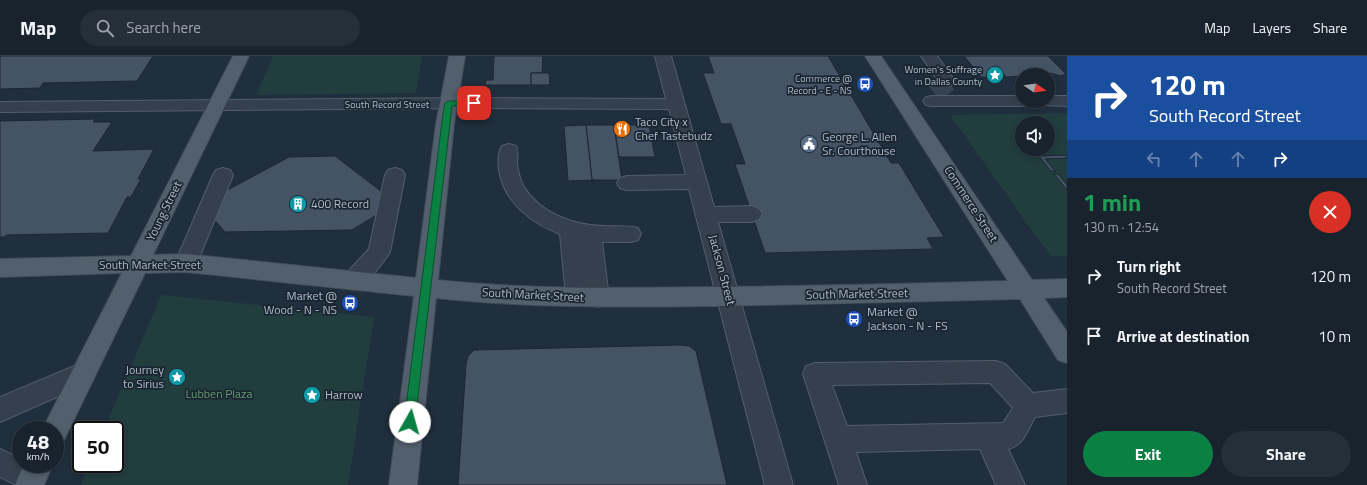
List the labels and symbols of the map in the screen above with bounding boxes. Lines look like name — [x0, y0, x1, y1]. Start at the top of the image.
place label: Women's Suffrage in Dallas County — [905, 62, 982, 89]
place icon: Women's Suffrage in Dallas County — [985, 65, 1005, 85]
north arrow — [1015, 68, 1055, 108]
place label: Commerce @ Record - E - NS — [787, 71, 852, 98]
bus stop icon: Commerce @ Record - E - NS — [855, 74, 875, 94]
pin — [457, 86, 491, 120]
street label: South Record Street — [345, 97, 430, 112]
place label: Taco City x Chef Tastebudz — [635, 112, 712, 145]
restaurant icon: Taco City x Chef Tastebudz — [612, 119, 632, 139]
place label: George L. Allen Sr. Courthouse — [822, 127, 897, 160]
public building icon: George L. Allen Sr. Courthouse — [799, 134, 819, 154]
street label: Commerce Street — [940, 162, 1004, 246]
street label: Young Street — [141, 177, 187, 244]
building icon: 400 Record — [288, 194, 308, 214]
place label: 400 Record — [311, 194, 369, 213]
street label: Jackson Street — [704, 232, 741, 308]
street label: South Market Street — [99, 255, 202, 274]
street label: South Market Street — [482, 282, 585, 307]
street label: South Market Street — [806, 283, 909, 304]
place label: Market @ Wood - N - NS — [264, 286, 337, 319]
bus stop icon: Market @ Wood - N - NS — [340, 293, 360, 313]
place label: Market @ Jackson - N - FS — [867, 302, 948, 335]
bus stop icon: Market @ Jackson - N - FS — [844, 309, 864, 329]
place label: Journey to Sirius — [123, 360, 164, 393]
place icon: Journey to Sirius — [167, 367, 187, 387]
park label: Lubben Plaza — [185, 384, 253, 403]
place icon: Harrow — [302, 385, 322, 405]
place label: Harrow — [325, 385, 363, 404]
position arrow — [389, 401, 431, 443]
speed limit sign: 50 — [72, 421, 124, 473]

